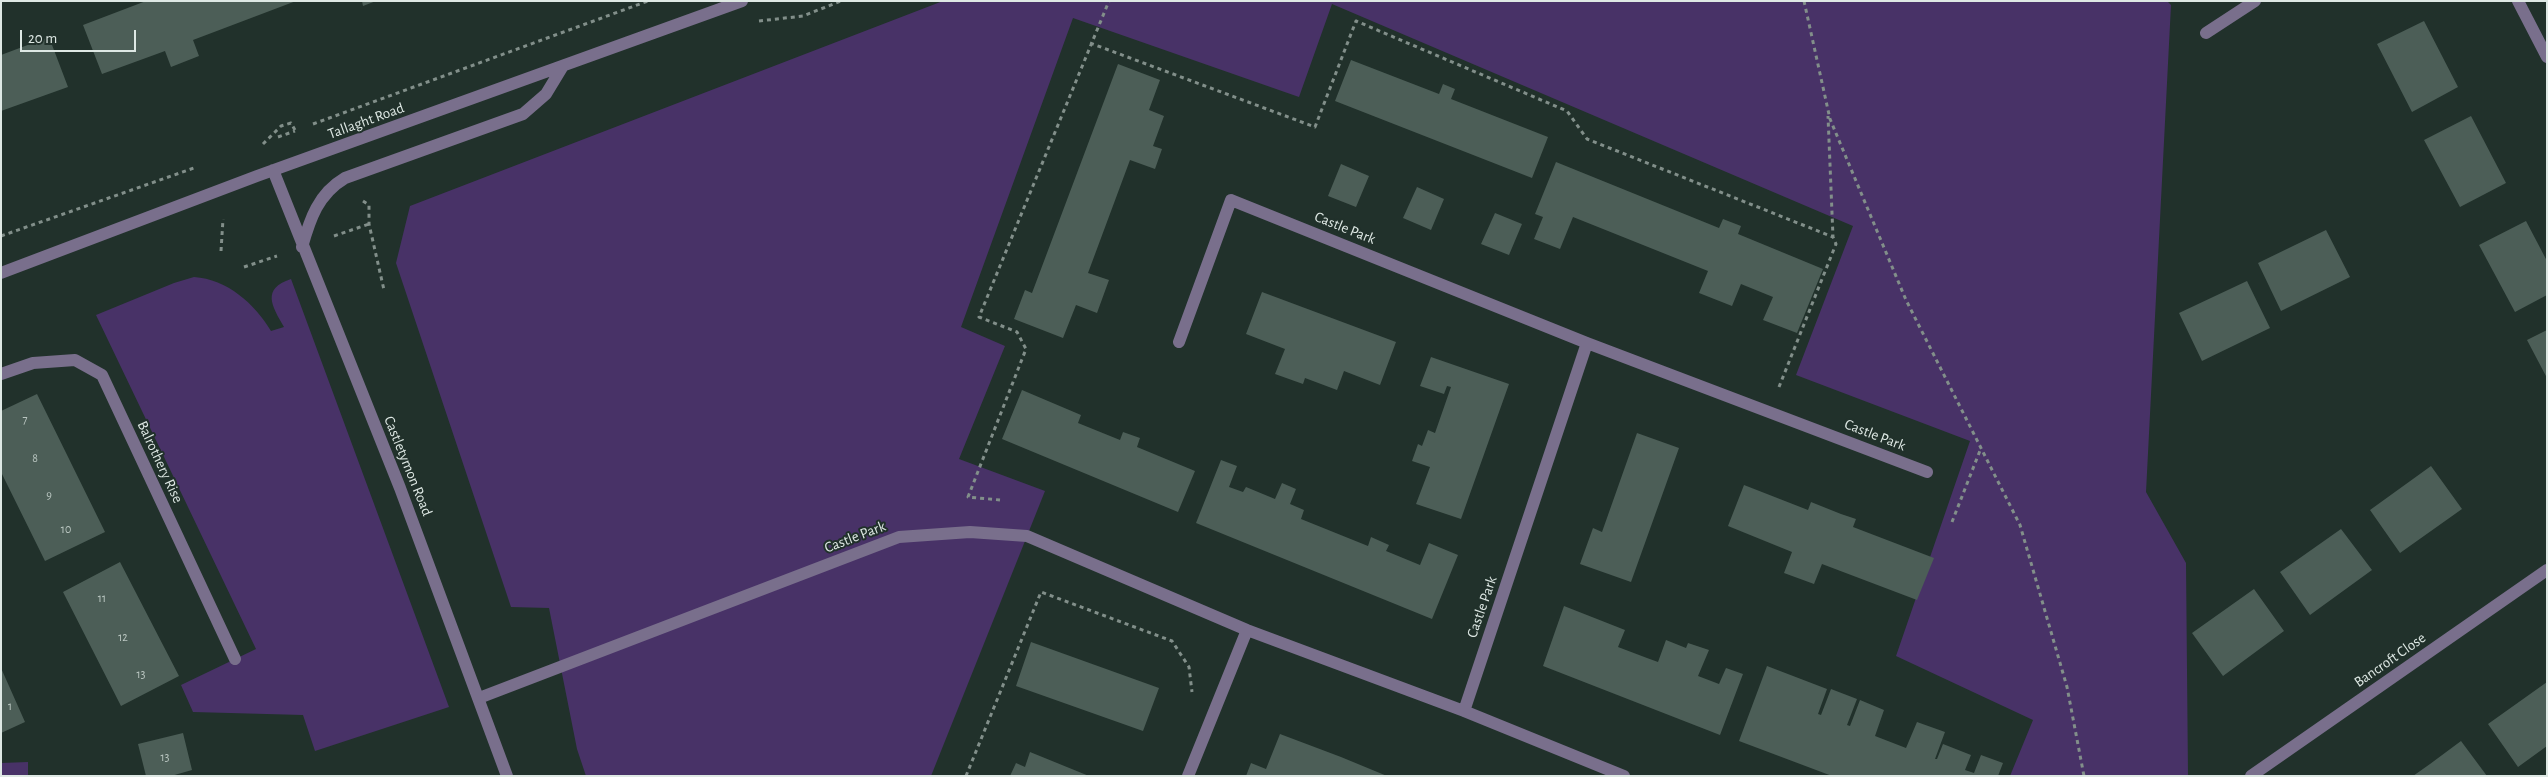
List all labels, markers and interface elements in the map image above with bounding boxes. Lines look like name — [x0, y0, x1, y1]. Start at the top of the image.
scale bar — [22, 20, 139, 52]
text: 20 m — [28, 31, 57, 46]
street label: Tallaght Road — [325, 99, 407, 143]
street label: Castle Park — [1312, 208, 1378, 248]
house number: 7 — [22, 412, 28, 426]
street label: Castletymon Road — [380, 413, 436, 519]
street label: Castle Park — [1842, 415, 1908, 455]
street label: Balrothery Rise — [133, 418, 187, 506]
house number: 8 — [32, 451, 38, 465]
house number: 9 — [46, 488, 52, 502]
street label: Castle Park — [822, 517, 888, 557]
house number: 10 — [61, 522, 71, 536]
street label: Castle Park — [1463, 574, 1501, 640]
house number: 11 — [98, 591, 106, 605]
street label: Bancroft Close — [2351, 629, 2429, 691]
house number: 12 — [118, 630, 128, 644]
house number: 13 — [136, 667, 146, 681]
house number: 1 — [8, 699, 12, 713]
house number: 13 — [160, 750, 170, 764]

